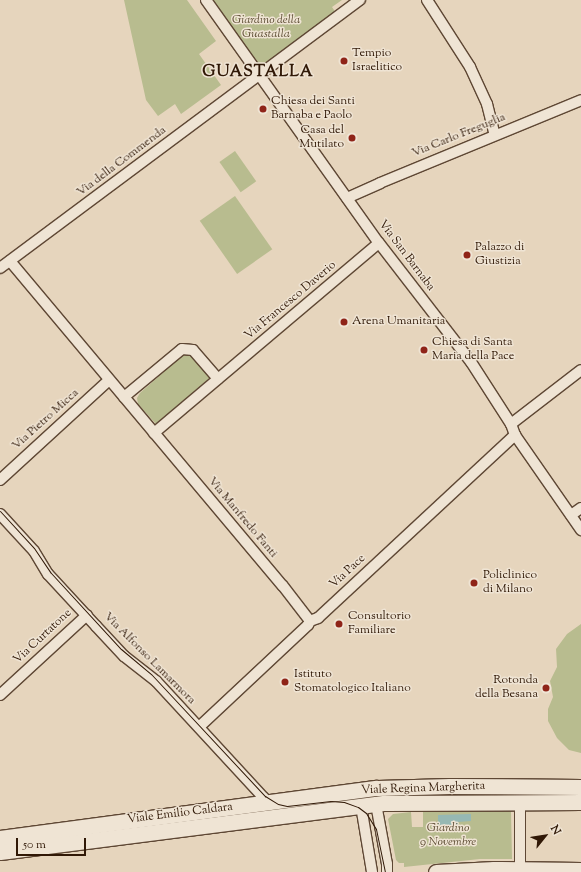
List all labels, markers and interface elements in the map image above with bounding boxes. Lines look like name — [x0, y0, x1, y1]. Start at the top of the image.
park label: Giardino della Guastalla — [232, 14, 300, 42]
place label: Tempio Israelitico — [352, 47, 402, 75]
marker: Tempio Israelitico — [339, 56, 349, 66]
district label: GUASTALLA — [202, 63, 314, 83]
place label: Chiesa dei Santi Barnaba e Paolo — [271, 95, 355, 123]
marker: Chiesa dei Santi Barnaba e Paolo — [258, 104, 268, 114]
street label: Via Carlo Freguglia — [410, 111, 508, 161]
street label: Via della Commenda — [75, 124, 169, 200]
place label: Casa del Mutilato — [299, 124, 344, 152]
marker: Casa del Mutilato — [347, 133, 357, 143]
street label: Via San Barnaba — [375, 218, 437, 294]
place label: Palazzo di Giustizia — [475, 241, 524, 269]
marker: Palazzo di Giustizia — [462, 250, 472, 260]
street label: Via Francesco Daverio — [242, 259, 340, 343]
place label: Arena Umanitaria — [352, 315, 445, 329]
marker: Arena Umanitaria — [339, 317, 349, 327]
place label: Chiesa di Santa Maria della Pace — [432, 336, 514, 364]
marker: Chiesa di Santa Maria della Pace — [419, 345, 429, 355]
street label: Via Pietro Micca — [10, 386, 82, 454]
street label: Via Manfredo Fanti — [204, 475, 280, 561]
street label: Via Pace — [327, 552, 369, 592]
place label: Policlinico di Milano — [483, 569, 537, 597]
marker: Policlinico di Milano — [468, 577, 480, 589]
street label: Via Curtatone — [11, 606, 75, 668]
street label: Via Alfonso Lamarmora — [100, 610, 198, 708]
place label: Consultorio Familiare — [348, 610, 411, 638]
marker: Consultorio Familiare — [333, 618, 345, 630]
place label: Istituto Stomatologico Italiano — [294, 668, 411, 696]
place label: Rotonda della Besana — [475, 674, 538, 702]
marker: Istituto Stomatologico Italiano — [279, 676, 291, 688]
marker: Rotonda della Besana — [541, 683, 551, 693]
street label: Viale Regina Margherita — [361, 780, 485, 798]
street label: Viale Emilio Caldara — [126, 800, 234, 828]
north arrow — [525, 816, 565, 856]
park label: Giardino 9 Novembre — [420, 822, 476, 850]
text: N — [546, 822, 565, 838]
scale bar — [18, 830, 88, 856]
text: 50 m — [23, 836, 46, 854]

